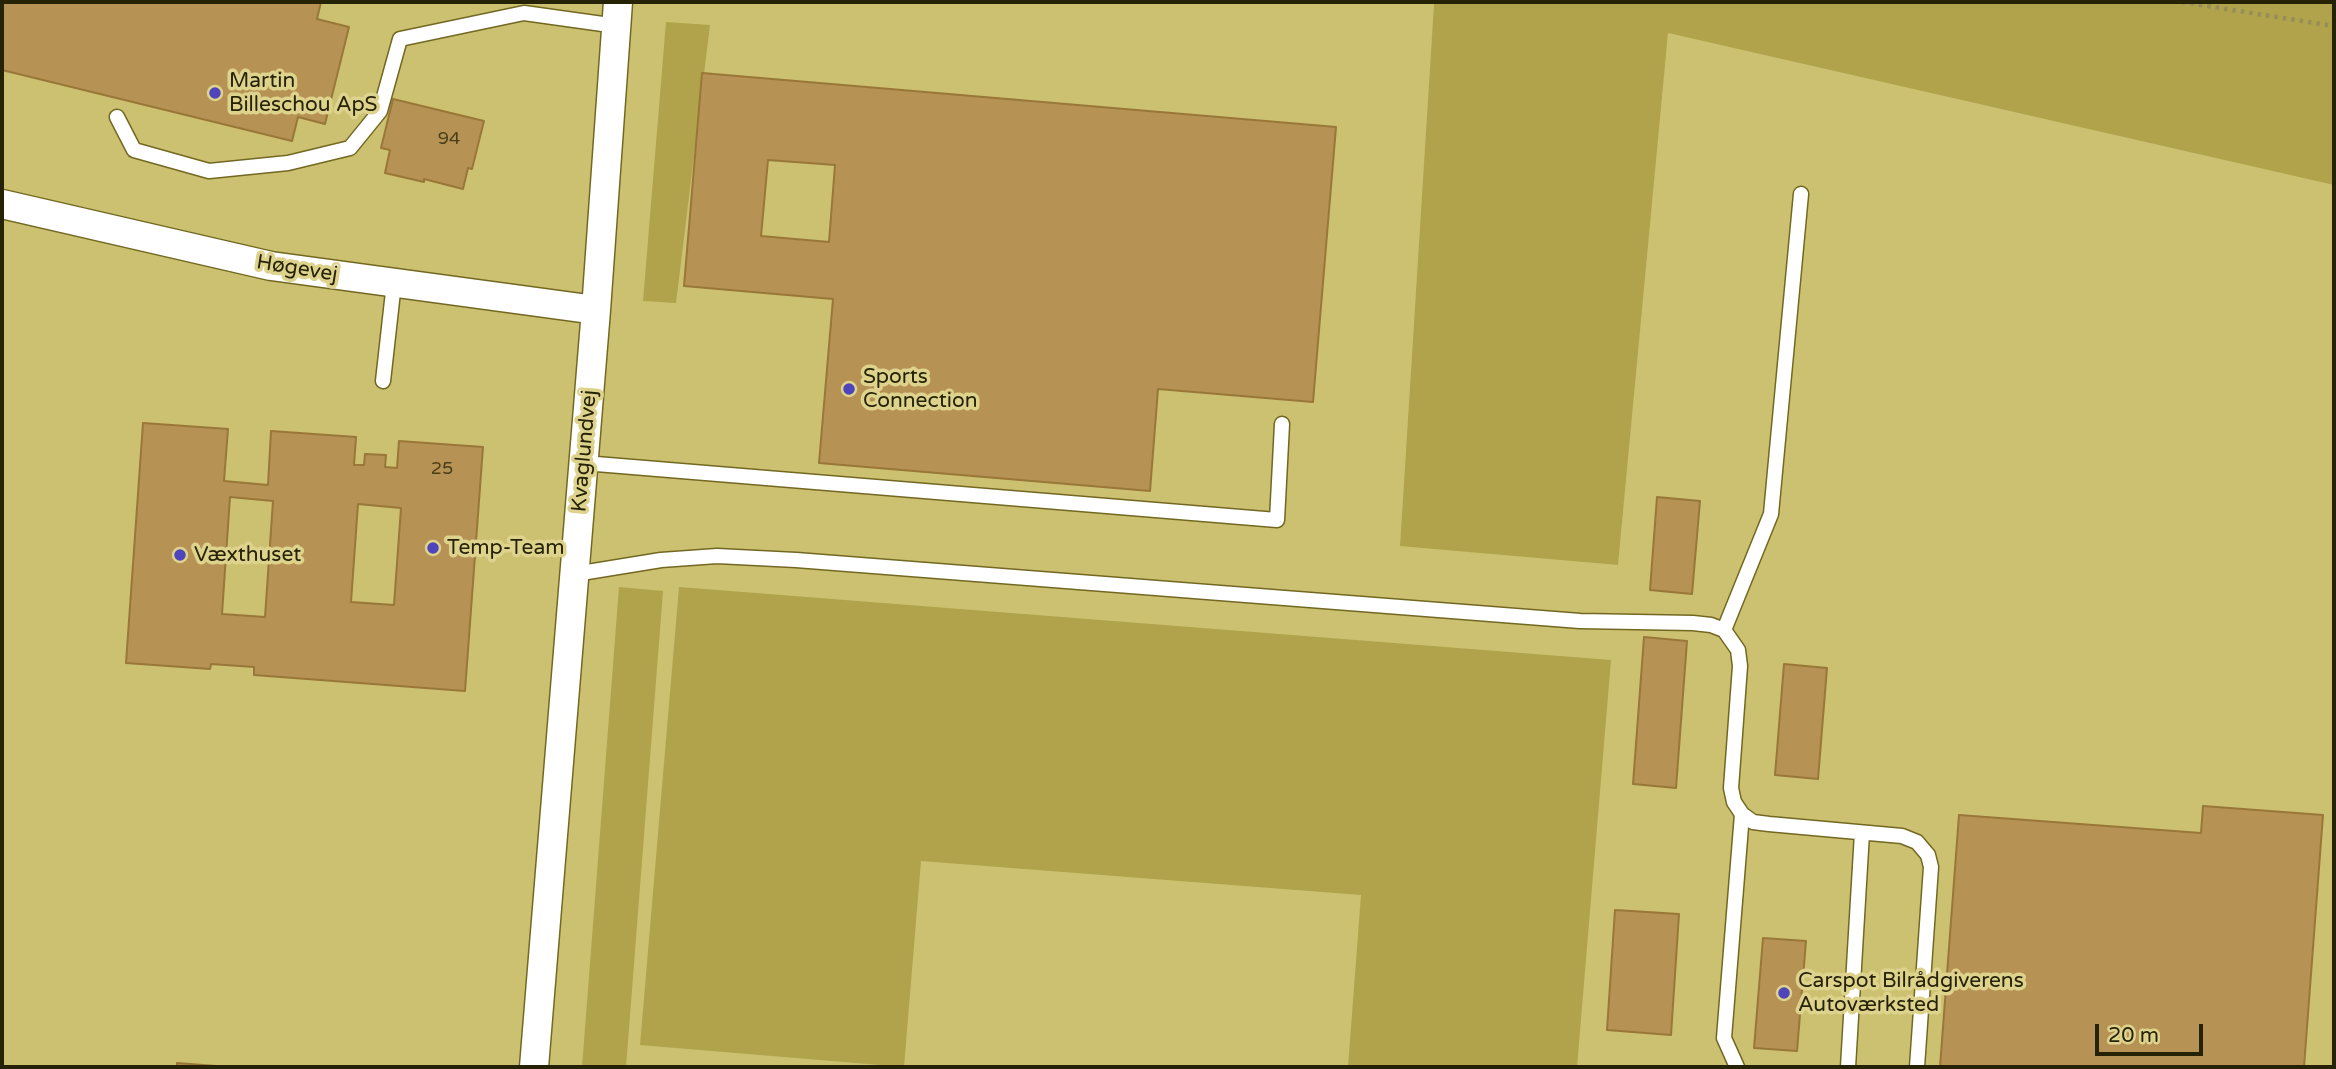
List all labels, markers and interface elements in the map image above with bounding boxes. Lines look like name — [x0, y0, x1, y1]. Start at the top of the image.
place label: Martin Billeschou ApS — [229, 68, 377, 118]
marker: Martin Billeschou ApS — [207, 85, 223, 101]
house number: 94 — [438, 128, 460, 150]
street label: Høgevej — [255, 250, 339, 288]
place label: Sports Connection — [863, 364, 977, 414]
marker: Sports Connection — [841, 381, 857, 397]
street label: Kvaglundvej — [567, 389, 603, 513]
house number: 25 — [431, 458, 453, 480]
place label: Temp-Team — [447, 535, 564, 561]
marker: Temp-Team — [425, 540, 441, 556]
place label: Væxthuset — [194, 542, 301, 568]
marker: Væxthuset — [172, 547, 188, 563]
place label: Carspot Bilrådgiverens Autoværksted — [1798, 968, 2024, 1018]
marker: Carspot Bilrådgiverens Autoværksted — [1776, 985, 1792, 1001]
scale bar — [2098, 1010, 2206, 1054]
text: 20 m — [2108, 1023, 2159, 1048]

